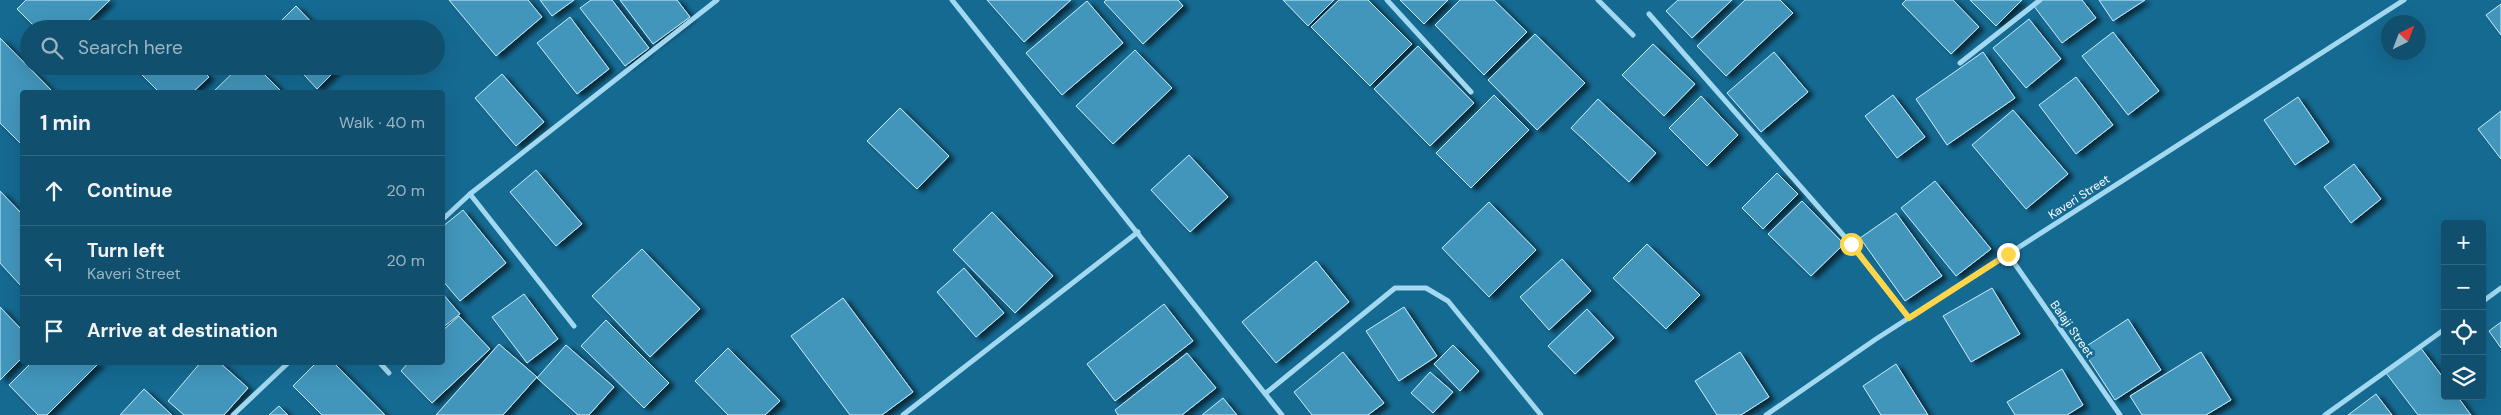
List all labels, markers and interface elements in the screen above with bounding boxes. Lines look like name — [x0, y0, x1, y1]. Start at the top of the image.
north arrow — [2381, 15, 2426, 60]
search box — [20, 20, 445, 75]
icon: search — [38, 34, 66, 62]
text: Search here — [78, 35, 183, 60]
text: 1 min — [40, 109, 91, 137]
text: Walk · 40 m — [339, 112, 425, 133]
street label: Kaveri Street — [2045, 171, 2113, 223]
icon: ahead — [40, 177, 68, 205]
text: Continue — [87, 178, 173, 203]
text: 20 m — [386, 180, 425, 201]
map controls — [2441, 220, 2486, 400]
button: + — [2441, 220, 2486, 265]
route start — [1840, 233, 1863, 256]
text: Turn left — [87, 238, 165, 263]
route end — [1997, 243, 2020, 266]
icon: left — [40, 247, 68, 275]
text: 20 m — [386, 250, 425, 271]
text: Kaveri Street — [87, 263, 181, 284]
button: − — [2441, 265, 2486, 310]
street label: Balaji Street — [2047, 297, 2098, 361]
button: locate — [2441, 310, 2486, 355]
icon: arrive — [40, 317, 68, 345]
text: Arrive at destination — [87, 318, 278, 343]
button: layers — [2441, 355, 2486, 400]

